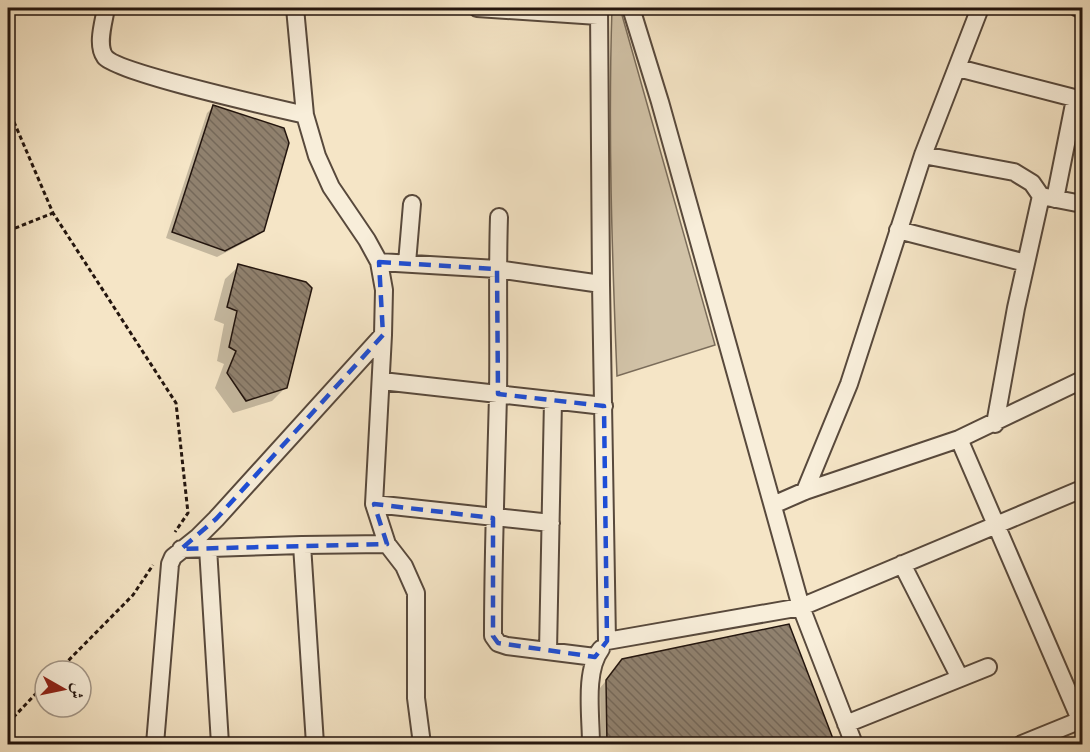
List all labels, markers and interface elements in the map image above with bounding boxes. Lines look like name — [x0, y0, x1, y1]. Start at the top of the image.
north arrow — [33, 659, 93, 719]
text: ش — [67, 682, 88, 701]

